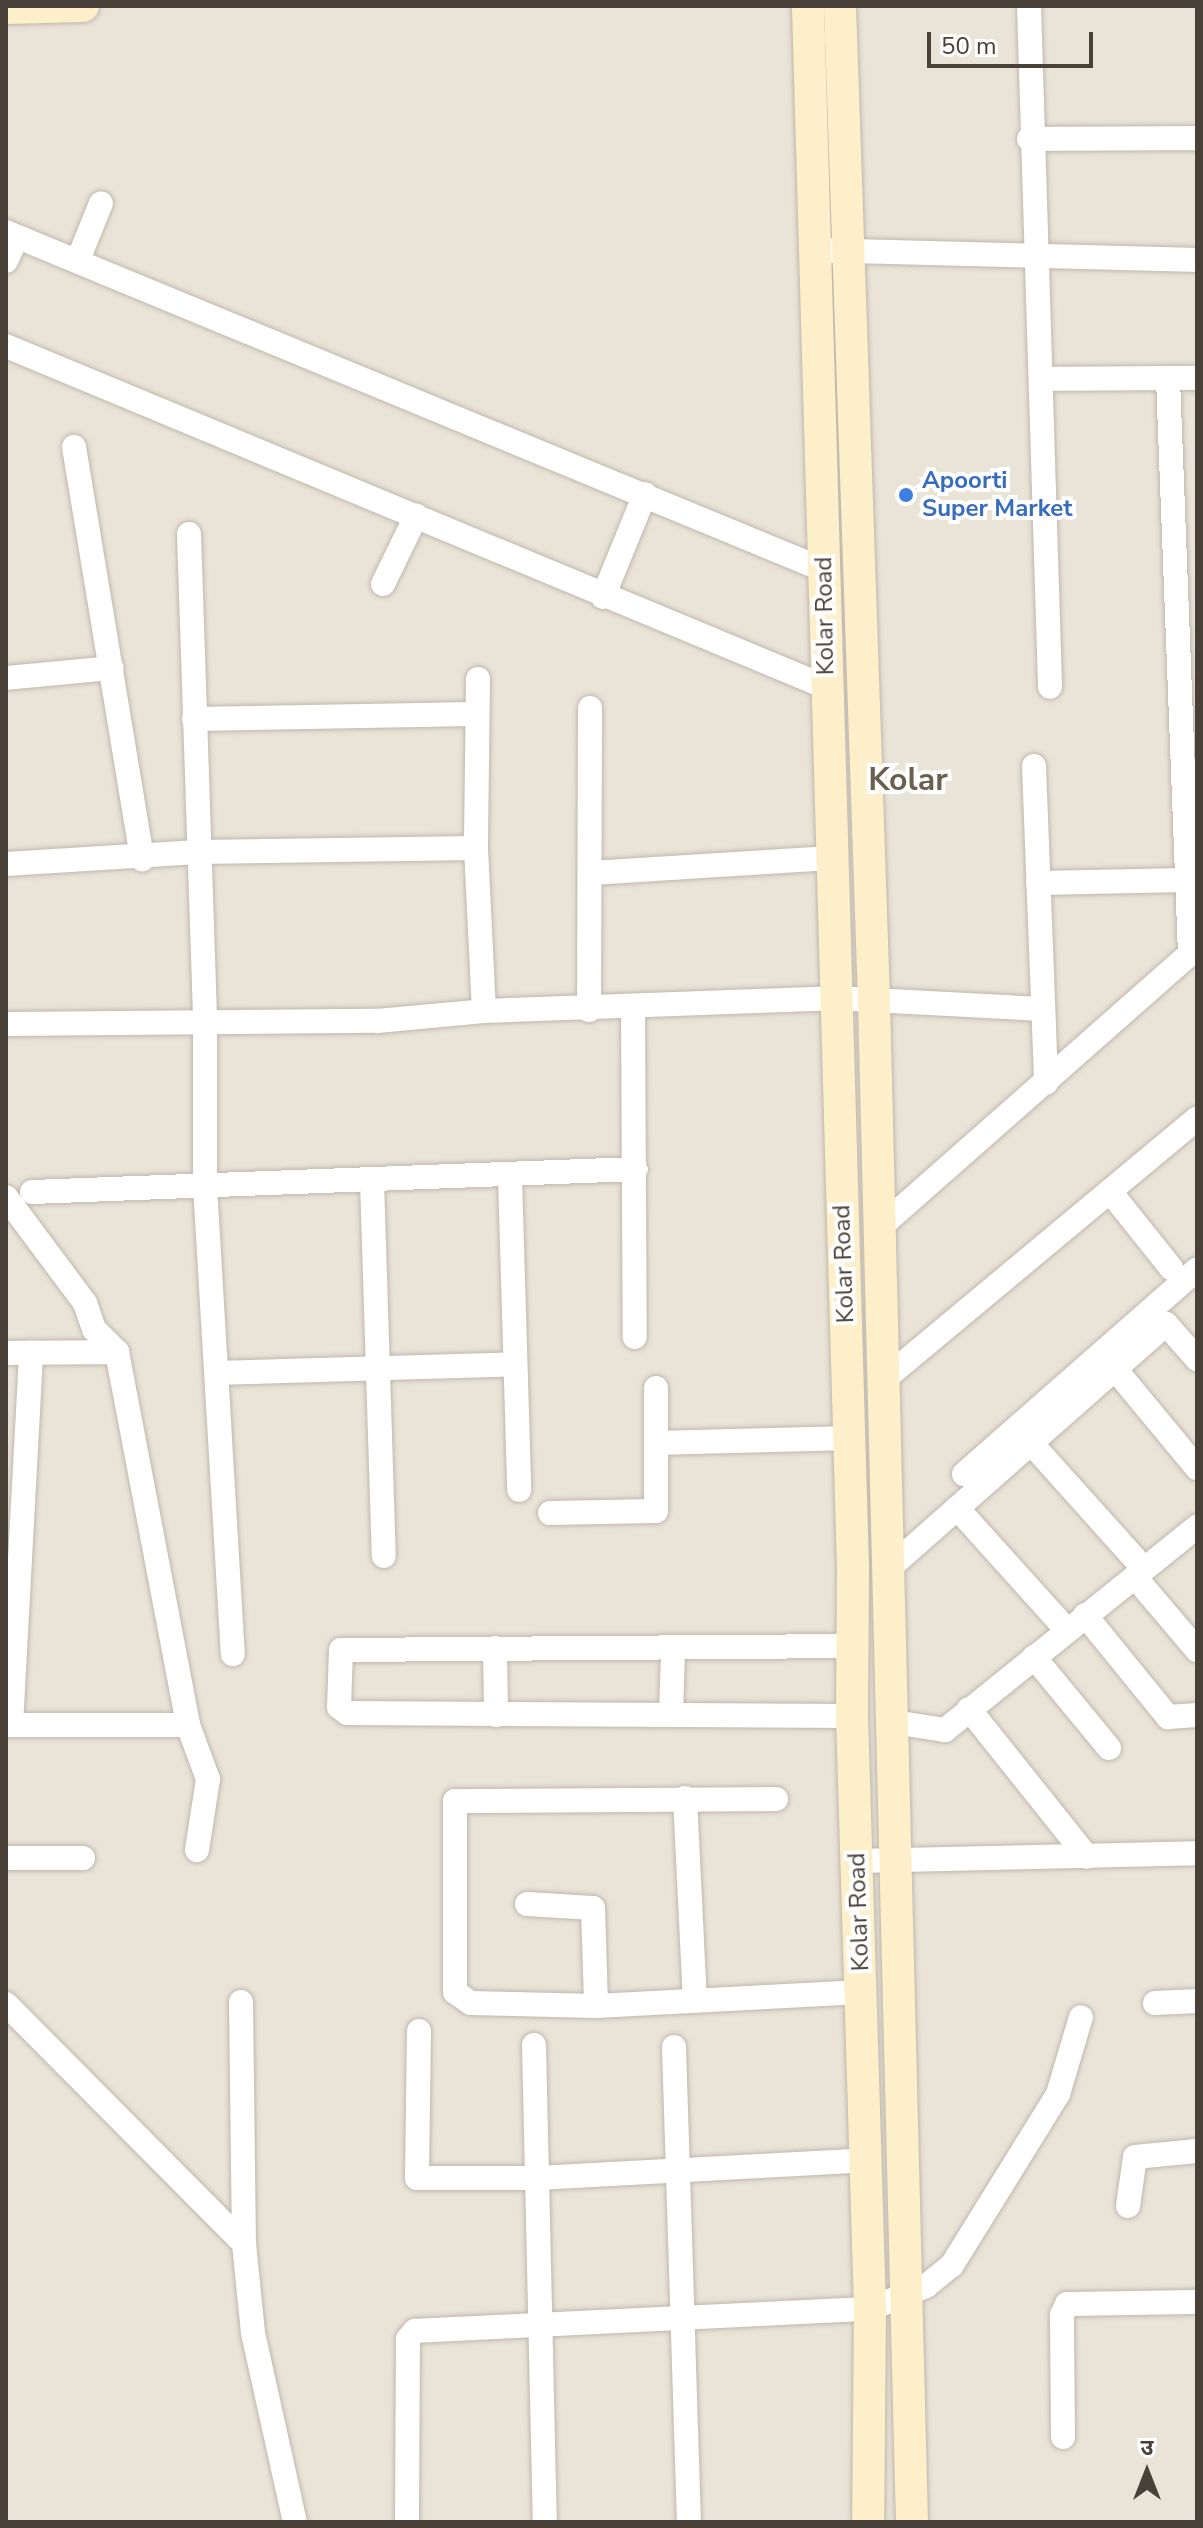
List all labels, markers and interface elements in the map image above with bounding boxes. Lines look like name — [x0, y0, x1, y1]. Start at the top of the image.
scale bar — [931, 16, 1097, 66]
text: 50 m — [941, 30, 997, 62]
place label: Apoorti Super Market — [922, 467, 1073, 523]
marker: Apoorti Super Market — [897, 486, 915, 504]
street label: Kolar Road — [810, 557, 840, 675]
district label: Kolar — [868, 761, 948, 799]
street label: Kolar Road — [828, 1204, 860, 1324]
street label: Kolar Road — [843, 1852, 875, 1972]
north arrow — [1107, 2432, 1187, 2512]
text: उ — [1141, 2433, 1153, 2463]

